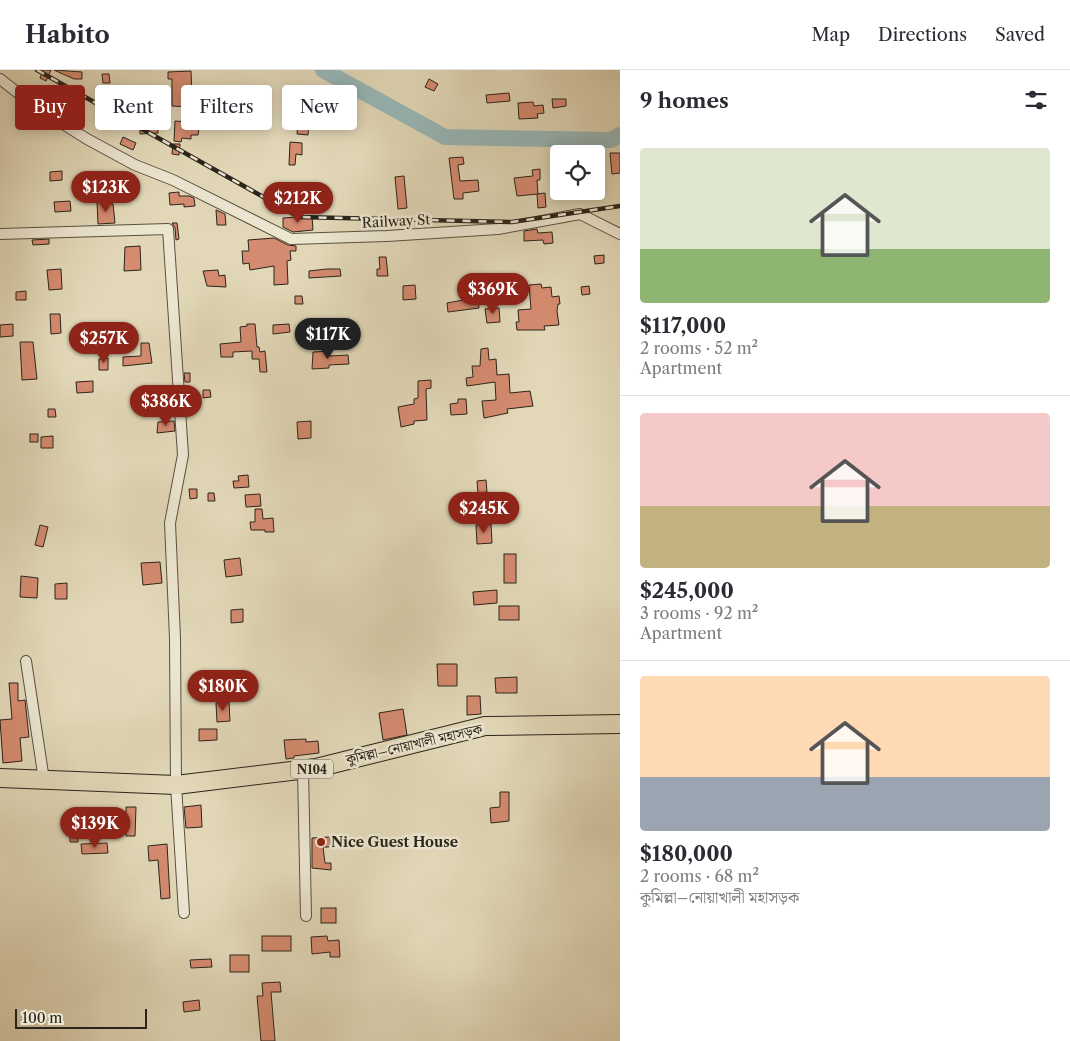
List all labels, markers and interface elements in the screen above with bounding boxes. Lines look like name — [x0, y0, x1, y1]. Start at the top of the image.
text: Habito — [25, 20, 110, 49]
text: Map — [811, 24, 850, 46]
text: Directions — [878, 24, 967, 46]
text: Saved — [995, 24, 1045, 46]
chip: Buy — [15, 85, 85, 130]
chip: Rent — [95, 85, 171, 130]
chip: Filters — [181, 85, 272, 130]
chip: New — [282, 85, 357, 130]
icon: filters — [1022, 86, 1050, 114]
text: 9 homes — [640, 88, 729, 113]
map controls — [550, 145, 605, 200]
button: locate — [550, 145, 605, 200]
pin: $123K — [71, 170, 141, 213]
text: $123K — [82, 177, 130, 197]
icon: home — [800, 180, 890, 270]
pin: $212K — [263, 182, 333, 224]
text: $212K — [274, 188, 322, 208]
street label: Railway St — [361, 210, 431, 232]
pin: $369K — [458, 272, 528, 315]
text: $369K — [468, 279, 518, 299]
text: $117,000 — [640, 313, 726, 338]
pin: $117K — [293, 318, 363, 360]
pin: $257K — [69, 322, 139, 364]
text: $117K — [306, 324, 350, 344]
text: $257K — [80, 328, 128, 348]
text: 2 rooms · 52 m² — [640, 338, 758, 358]
text: Apartment — [640, 358, 722, 378]
pin: $386K — [131, 384, 201, 427]
text: $386K — [141, 391, 191, 411]
icon: home — [800, 446, 890, 536]
pin: $245K — [449, 492, 519, 534]
text: $245K — [459, 498, 509, 518]
text: $245,000 — [640, 578, 734, 603]
text: 3 rooms · 92 m² — [640, 603, 758, 623]
text: Apartment — [640, 623, 722, 643]
pin: $180K — [188, 670, 258, 712]
text: $180K — [199, 676, 247, 696]
icon: home — [800, 708, 890, 798]
street label: কুমিল্লা–নোয়াখালী মহাসড়ক — [343, 719, 485, 769]
road number: N104 — [291, 760, 333, 779]
pin: $139K — [60, 806, 130, 849]
text: $139K — [71, 813, 119, 833]
place label: Nice Guest House — [331, 833, 458, 851]
marker: Nice Guest House — [315, 836, 327, 848]
text: $180,000 — [640, 841, 733, 866]
text: 2 rooms · 68 m² — [640, 866, 759, 886]
text: কুমিল্লা–নোয়াখালী মহাসড়ক — [640, 887, 799, 907]
scale bar — [15, 1006, 148, 1029]
text: 100 m — [22, 1009, 62, 1027]

